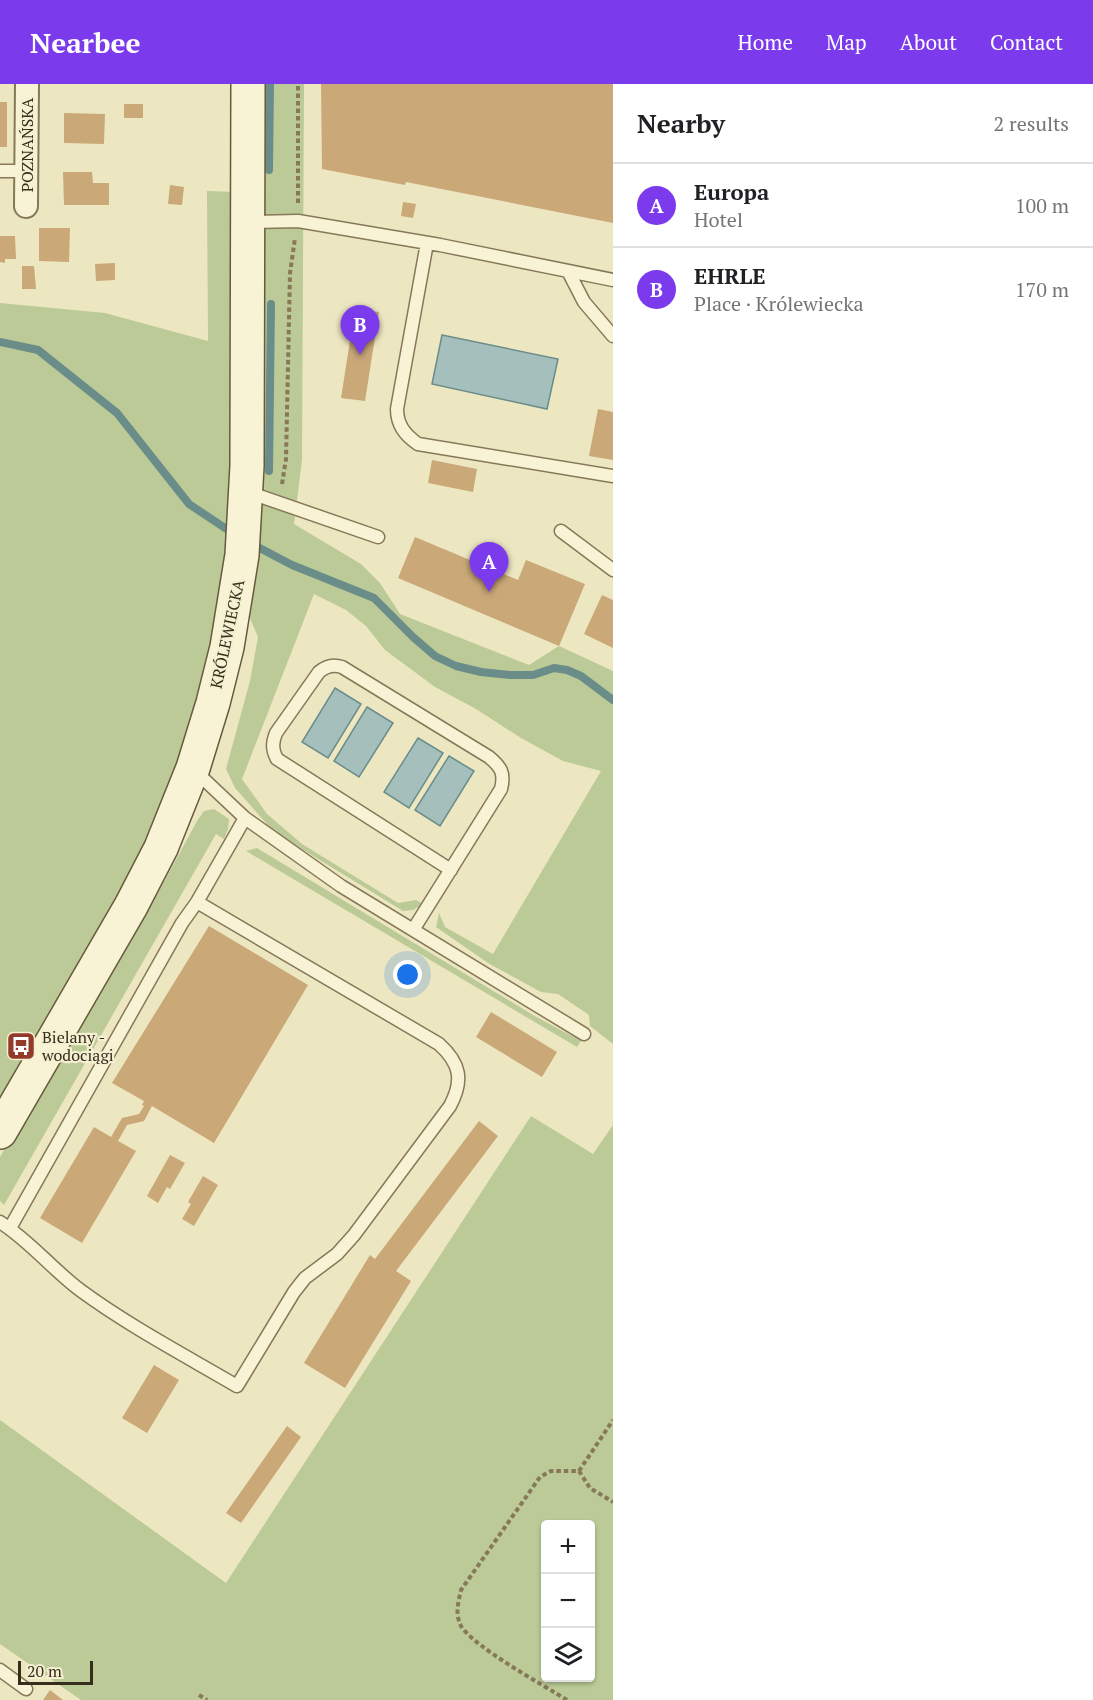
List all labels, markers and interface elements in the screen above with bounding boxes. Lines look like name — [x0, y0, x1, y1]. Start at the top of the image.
text: Nearbee — [30, 24, 140, 61]
text: Home — [737, 28, 793, 56]
text: Map — [826, 28, 867, 56]
text: About — [900, 28, 957, 56]
text: Contact — [990, 28, 1063, 56]
street label: POZNAŃSKA — [16, 98, 38, 192]
text: Nearby — [637, 106, 725, 140]
text: 2 results — [994, 110, 1069, 137]
text: Europa — [694, 177, 769, 206]
text: A — [649, 192, 664, 219]
text: 100 m — [1015, 192, 1069, 219]
text: Hotel — [694, 206, 743, 233]
text: EHRLE — [694, 261, 766, 290]
text: B — [650, 276, 663, 303]
text: 170 m — [1015, 276, 1069, 303]
text: Place · Królewiecka — [694, 290, 864, 317]
pin: B — [340, 306, 380, 355]
pin: A — [470, 542, 508, 592]
street label: KRÓLEWIECKA — [205, 577, 249, 691]
your location — [393, 960, 422, 989]
place label: Bielany - wodociągi — [41, 1026, 114, 1066]
bus stop icon: Bielany - wodociągi — [5, 1030, 37, 1062]
map controls — [541, 1520, 595, 1682]
button: + — [541, 1520, 595, 1574]
button: − — [541, 1574, 595, 1628]
button: layers — [541, 1628, 595, 1682]
scale bar — [18, 1658, 93, 1686]
text: 20 m — [27, 1660, 62, 1682]

